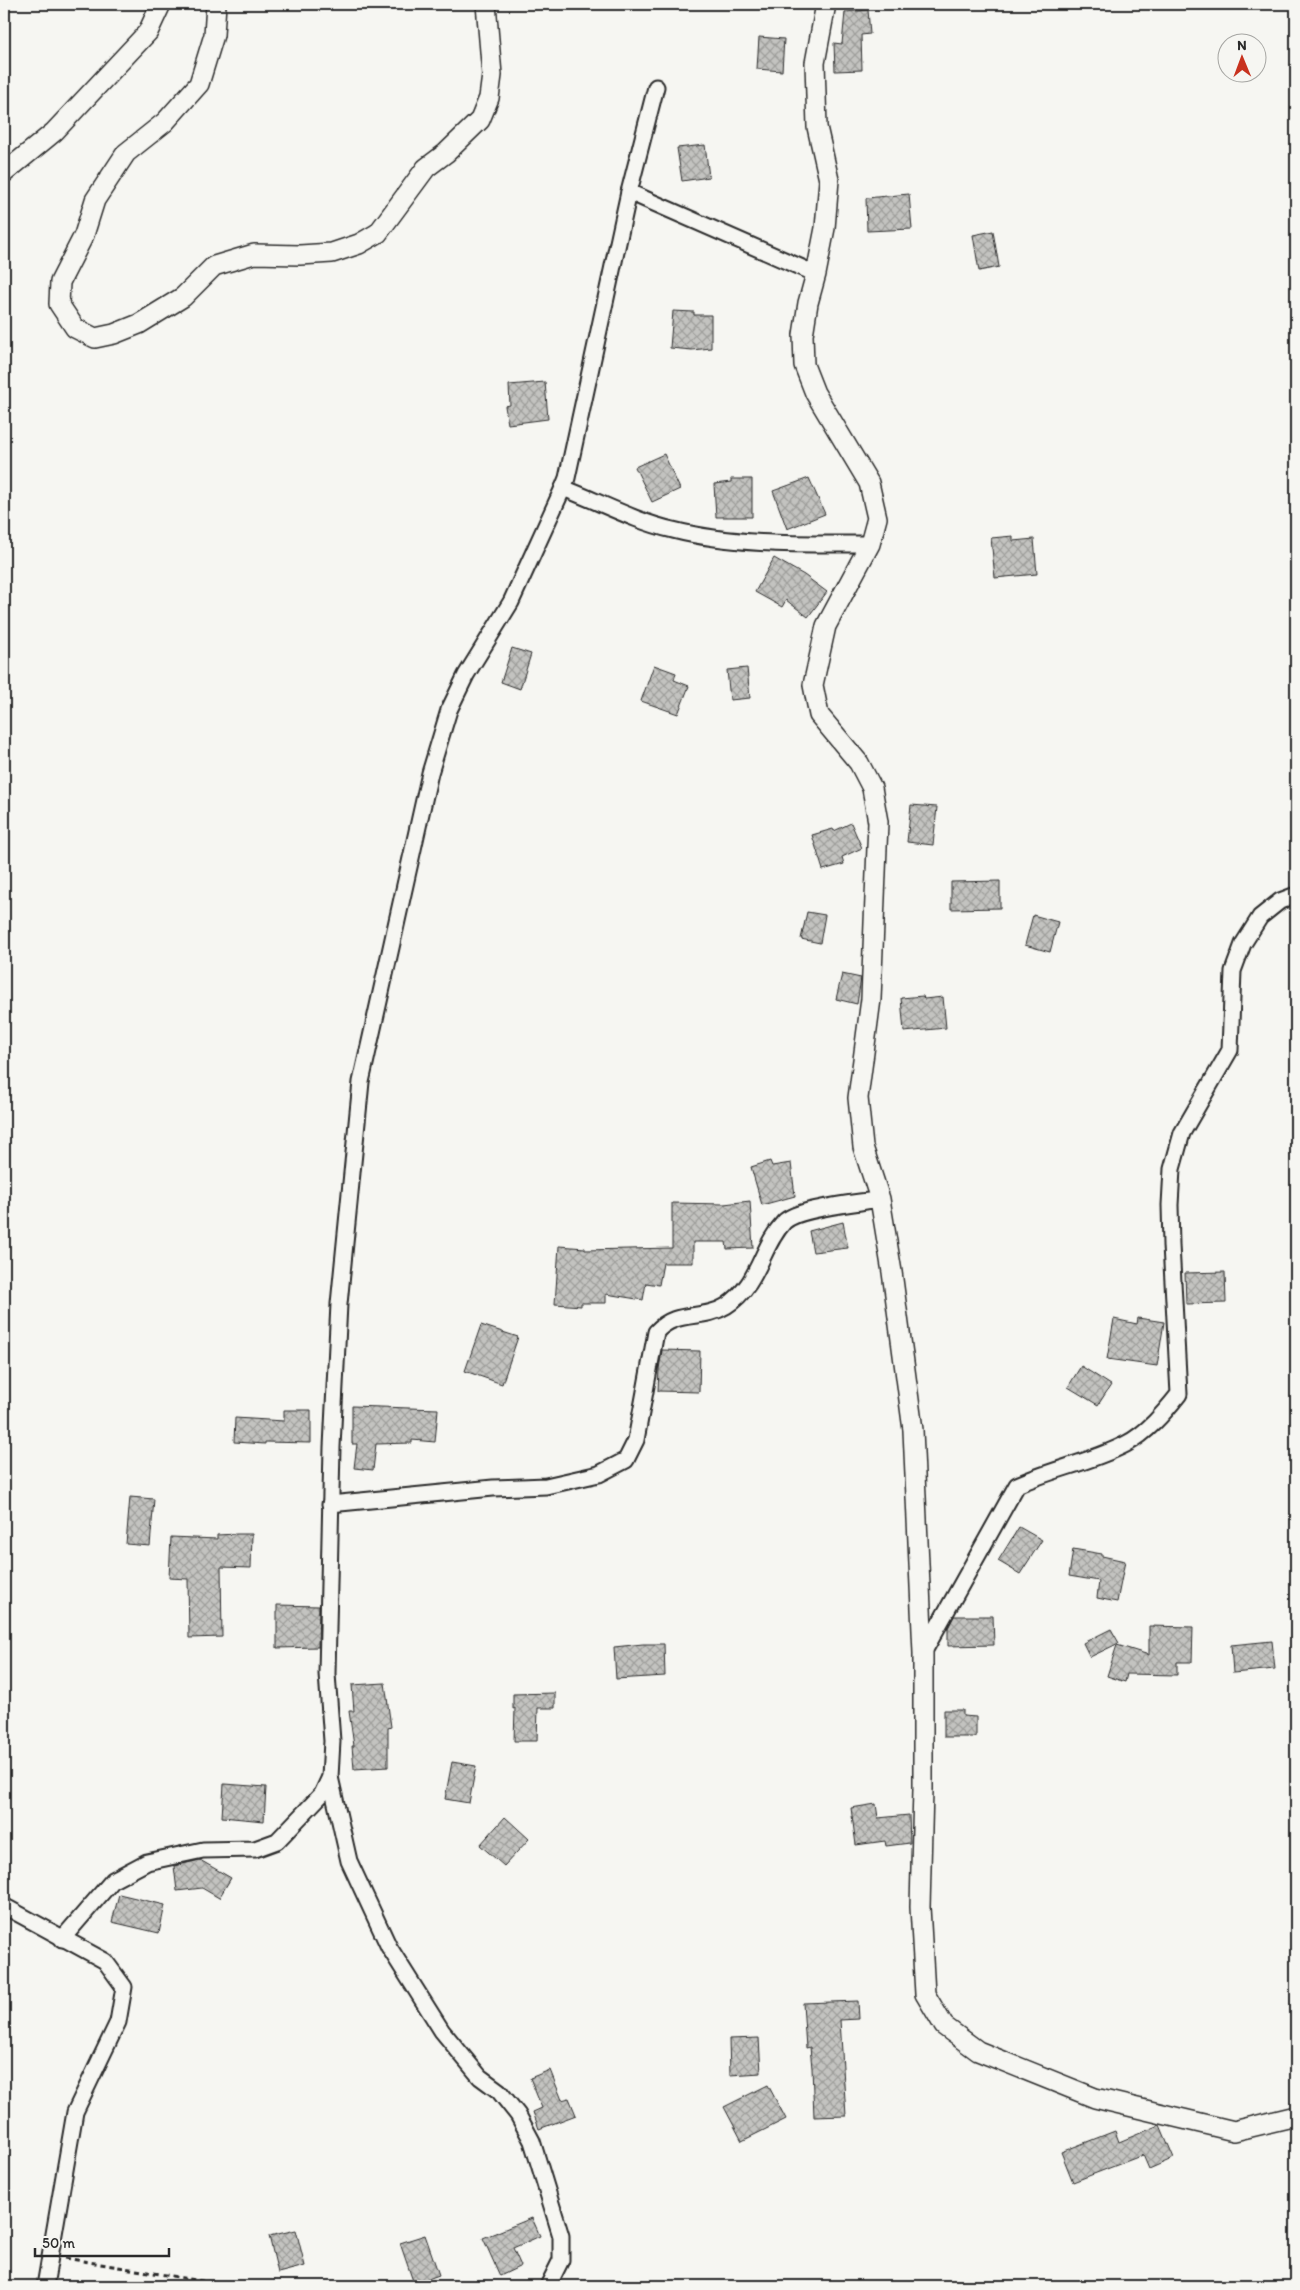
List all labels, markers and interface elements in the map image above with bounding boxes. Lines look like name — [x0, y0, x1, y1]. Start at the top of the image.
north arrow — [1218, 32, 1268, 82]
text: N — [1237, 37, 1247, 54]
scale bar — [35, 2225, 169, 2257]
text: 50 m — [42, 2234, 75, 2252]

